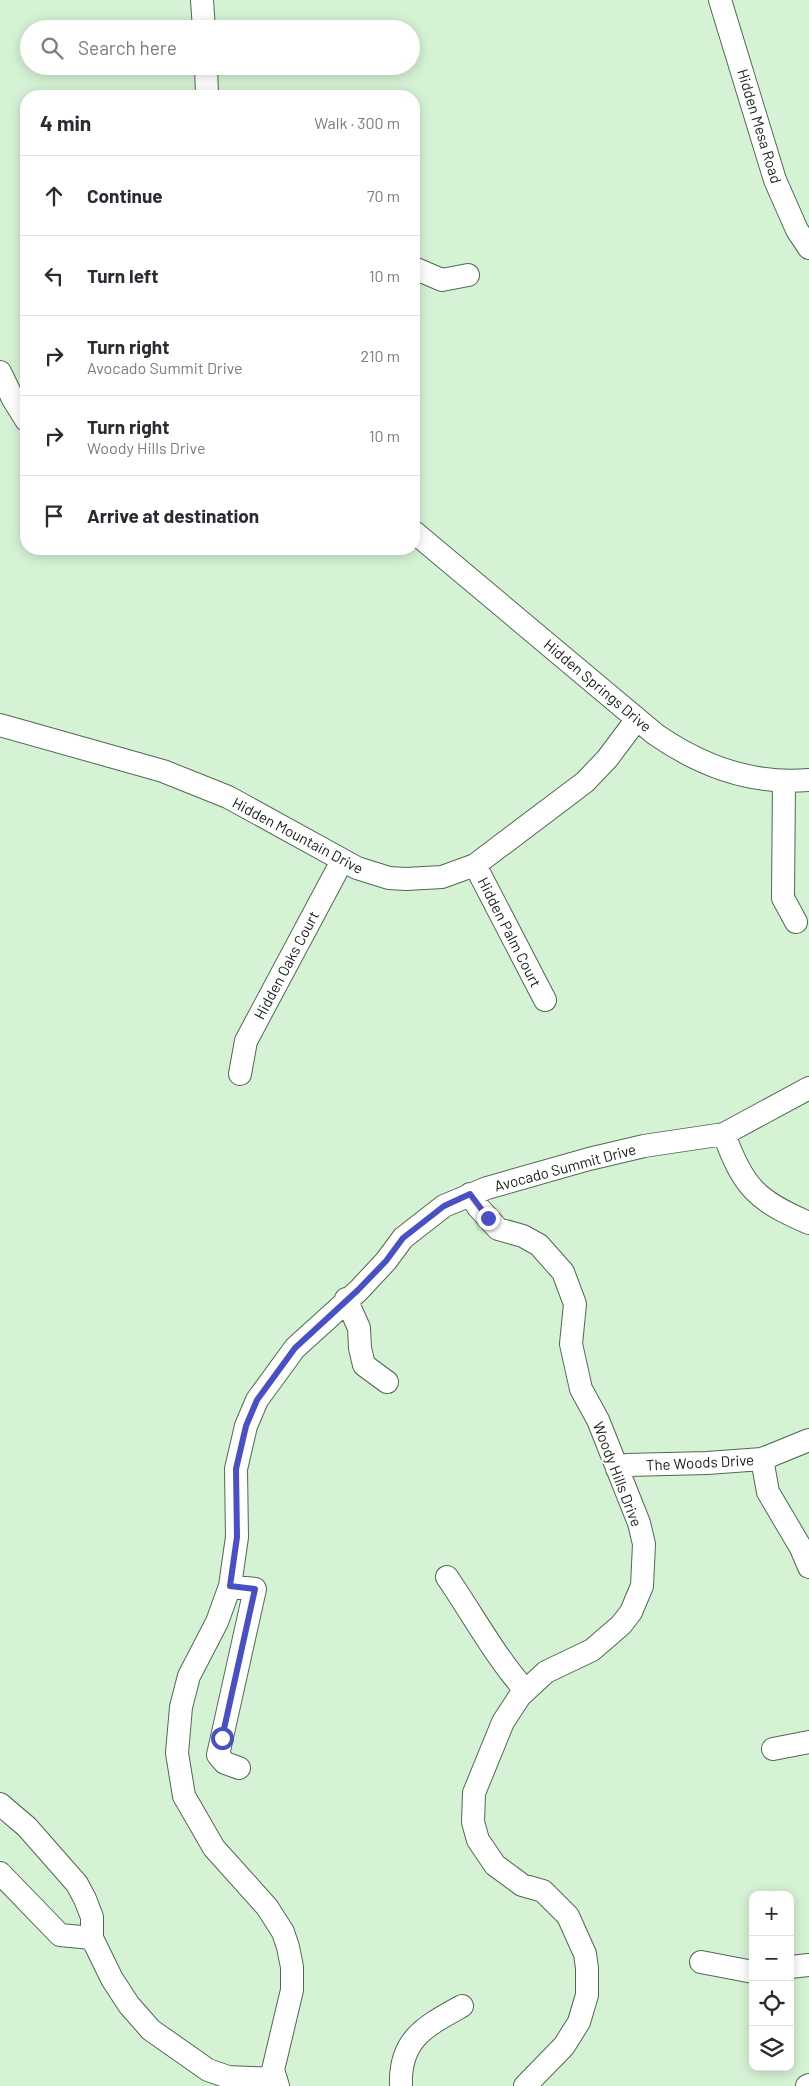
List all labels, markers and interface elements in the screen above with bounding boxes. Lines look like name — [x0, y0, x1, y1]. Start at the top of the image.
search box — [20, 20, 420, 75]
icon: search — [38, 34, 66, 62]
text: Search here — [78, 36, 177, 59]
street label: Hidden Mesa Road — [734, 67, 786, 185]
text: 4 min — [40, 110, 91, 135]
text: Walk · 300 m — [314, 113, 400, 132]
icon: ahead — [40, 182, 68, 210]
text: Continue — [87, 184, 163, 207]
text: 70 m — [367, 186, 400, 205]
icon: left — [40, 262, 68, 290]
text: Turn left — [87, 264, 158, 287]
text: 10 m — [369, 266, 400, 285]
text: Turn right — [87, 335, 169, 358]
icon: right — [40, 342, 68, 370]
text: 210 m — [361, 346, 400, 365]
text: Avocado Summit Drive — [87, 358, 243, 377]
text: Turn right — [87, 415, 169, 438]
icon: right — [40, 422, 68, 450]
text: 10 m — [369, 426, 400, 445]
text: Woody Hills Drive — [87, 438, 205, 457]
icon: arrive — [40, 502, 68, 530]
text: Arrive at destination — [87, 504, 259, 527]
street label: Hidden Springs Drive — [540, 635, 656, 735]
street label: Hidden Mountain Drive — [230, 793, 366, 877]
street label: Hidden Palm Court — [475, 874, 545, 990]
street label: Hidden Oaks Court — [250, 908, 322, 1022]
street label: Avocado Summit Drive — [492, 1139, 638, 1195]
route end — [477, 1207, 500, 1230]
street label: Woody Hills Drive — [590, 1419, 646, 1529]
street label: The Woods Drive — [646, 1450, 754, 1474]
route start — [211, 1727, 234, 1750]
map controls — [749, 1891, 794, 2071]
button: + — [749, 1891, 794, 1936]
button: − — [749, 1936, 794, 1981]
button: locate — [749, 1981, 794, 2026]
button: layers — [749, 2026, 794, 2071]

